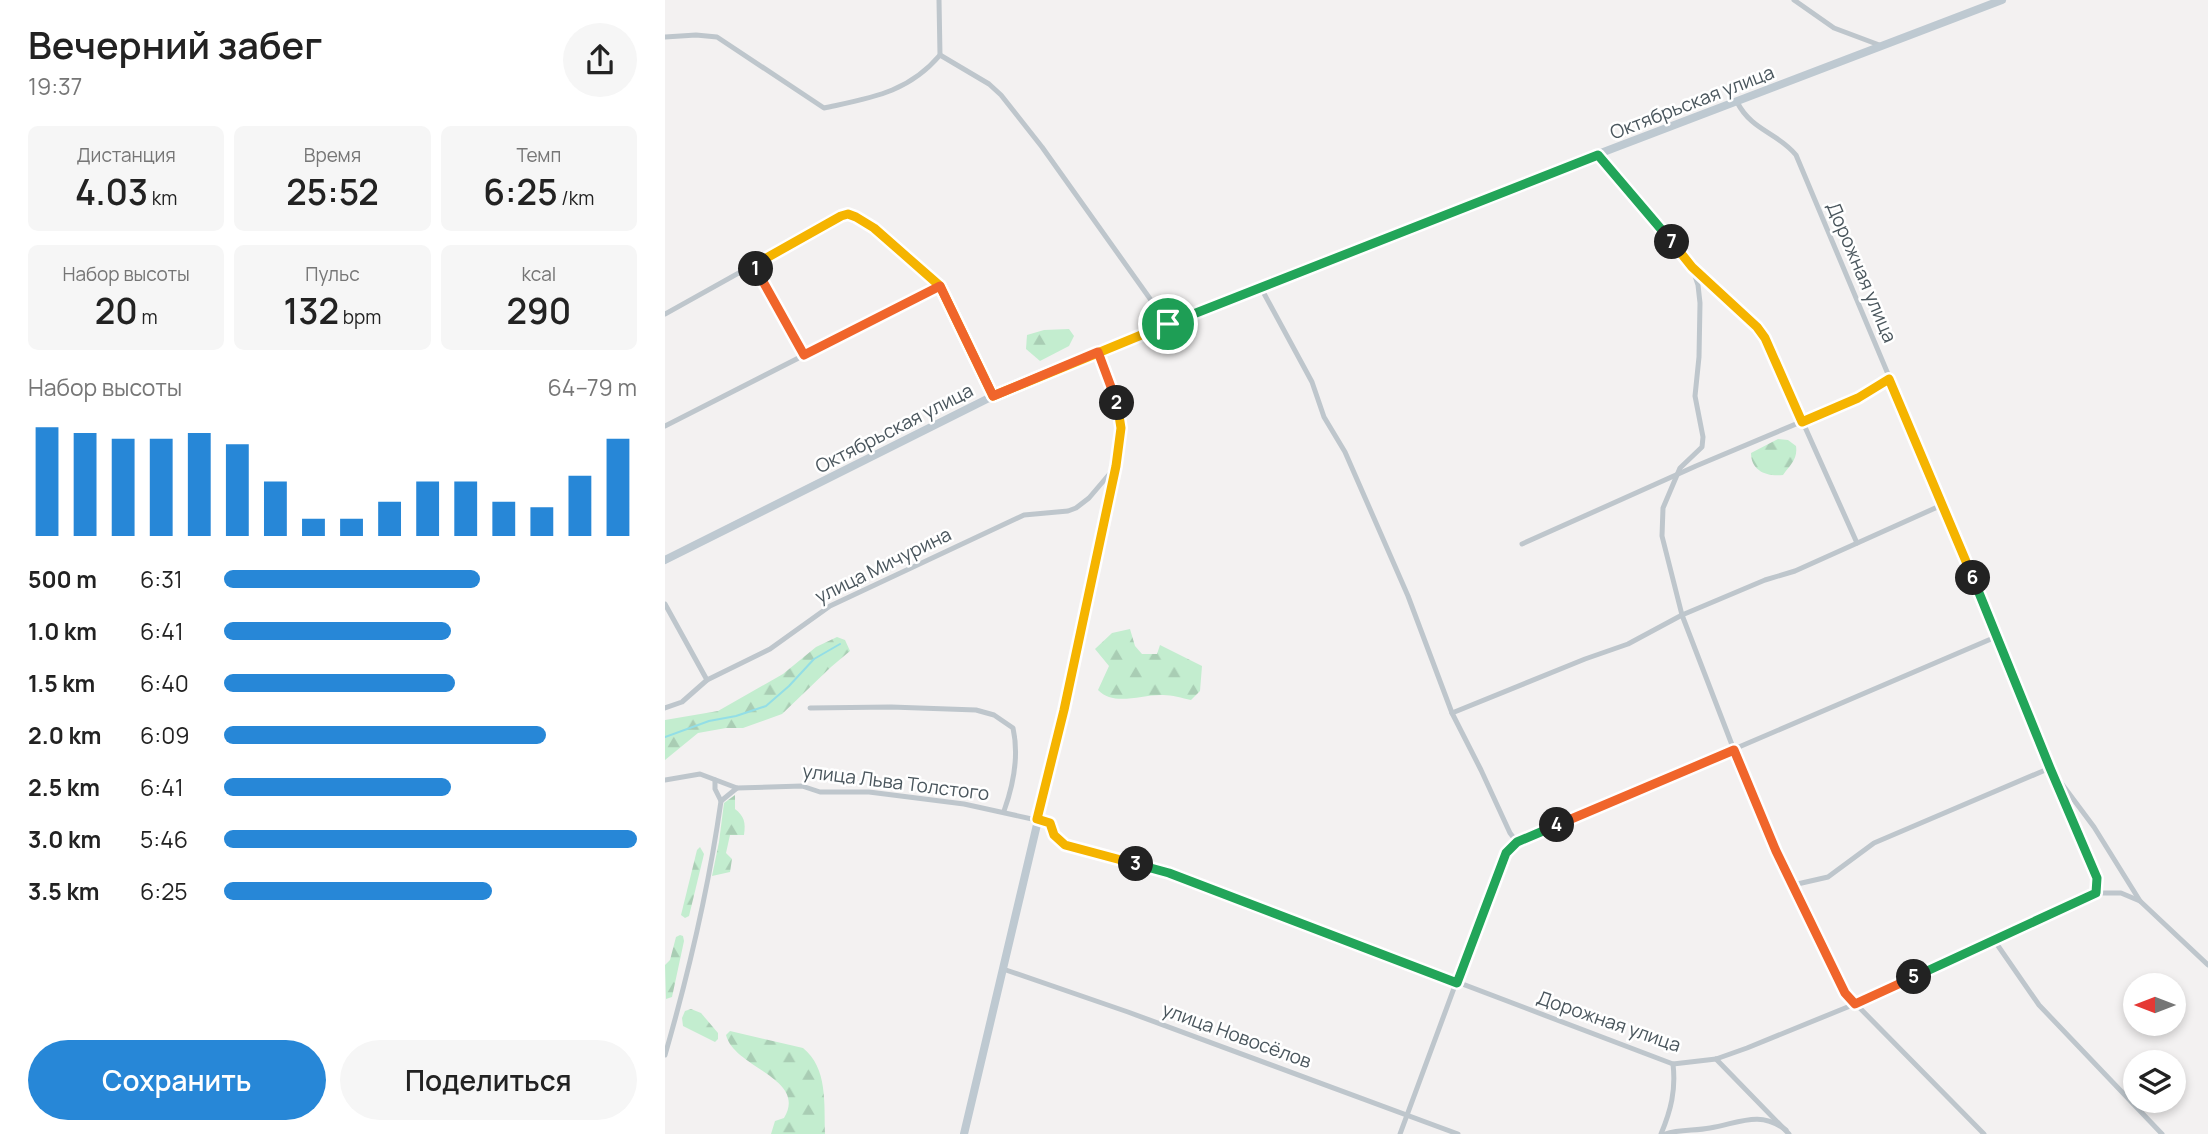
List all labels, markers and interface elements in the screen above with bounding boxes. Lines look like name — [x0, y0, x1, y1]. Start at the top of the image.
text: Вечерний забег — [28, 18, 322, 70]
button: share — [563, 23, 637, 97]
street label: Октябрьская улица — [1606, 59, 1778, 145]
text: 19:37 — [28, 70, 82, 102]
text: Дистанция — [77, 142, 176, 168]
text: Время — [304, 142, 361, 168]
text: Темп — [516, 142, 561, 168]
text: 4.03 — [75, 168, 148, 216]
text: 25:52 — [286, 168, 379, 216]
text: 6:25 — [483, 168, 558, 216]
text: km — [148, 185, 177, 211]
text: /km — [558, 185, 594, 211]
street label: Дорожная улица — [1821, 198, 1903, 346]
pin: 7 — [1655, 224, 1689, 260]
text: 7 — [1666, 228, 1677, 254]
pin: 1 — [739, 252, 773, 286]
text: 1 — [751, 255, 760, 281]
text: Набор высоты — [62, 261, 190, 287]
text: Пульс — [305, 261, 360, 287]
text: kcal — [521, 261, 556, 287]
text: 20 — [95, 287, 138, 335]
text: 132 — [284, 287, 339, 335]
text: 290 — [506, 287, 571, 335]
pin — [1138, 294, 1198, 354]
text: m — [138, 304, 158, 330]
text: bpm — [339, 304, 381, 330]
icon: arrive — [1149, 305, 1187, 343]
text: Набор высоты — [28, 371, 182, 403]
text: 64–79 m — [548, 371, 637, 403]
street label: Октябрьская улица — [811, 377, 977, 479]
pin: 2 — [1099, 386, 1135, 420]
text: 2 — [1111, 389, 1122, 415]
street label: улица Мичурина — [811, 521, 955, 609]
pin: 6 — [1955, 560, 1991, 596]
text: 500 m — [28, 563, 97, 595]
text: 6:31 — [140, 563, 183, 595]
text: 6 — [1967, 564, 1978, 590]
text: 1.0 km — [28, 615, 97, 647]
text: 6:41 — [140, 615, 184, 647]
text: 1.5 km — [28, 667, 95, 699]
text: 6:40 — [140, 667, 189, 699]
text: 2.0 km — [28, 719, 101, 751]
text: 6:09 — [140, 719, 189, 751]
street label: улица Льва Толстого — [801, 758, 991, 806]
text: 2.5 km — [28, 771, 100, 803]
text: 6:41 — [140, 771, 184, 803]
pin: 4 — [1539, 808, 1575, 842]
text: 4 — [1551, 811, 1562, 837]
text: 3.0 km — [28, 823, 101, 855]
text: 5:46 — [140, 823, 188, 855]
pin: 3 — [1119, 846, 1154, 882]
text: 3 — [1130, 850, 1141, 876]
text: 3.5 km — [28, 875, 99, 907]
text: 6:25 — [140, 875, 188, 907]
pin: 5 — [1897, 960, 1931, 995]
text: 5 — [1908, 963, 1919, 989]
north arrow — [2123, 973, 2186, 1036]
map controls — [2123, 973, 2186, 1113]
street label: Дорожная улица — [1534, 984, 1684, 1058]
street label: улица Новосёлов — [1159, 996, 1315, 1074]
button: Сохранить — [28, 1040, 326, 1120]
button: Поделиться — [340, 1040, 637, 1120]
button: layers — [2123, 1050, 2186, 1113]

